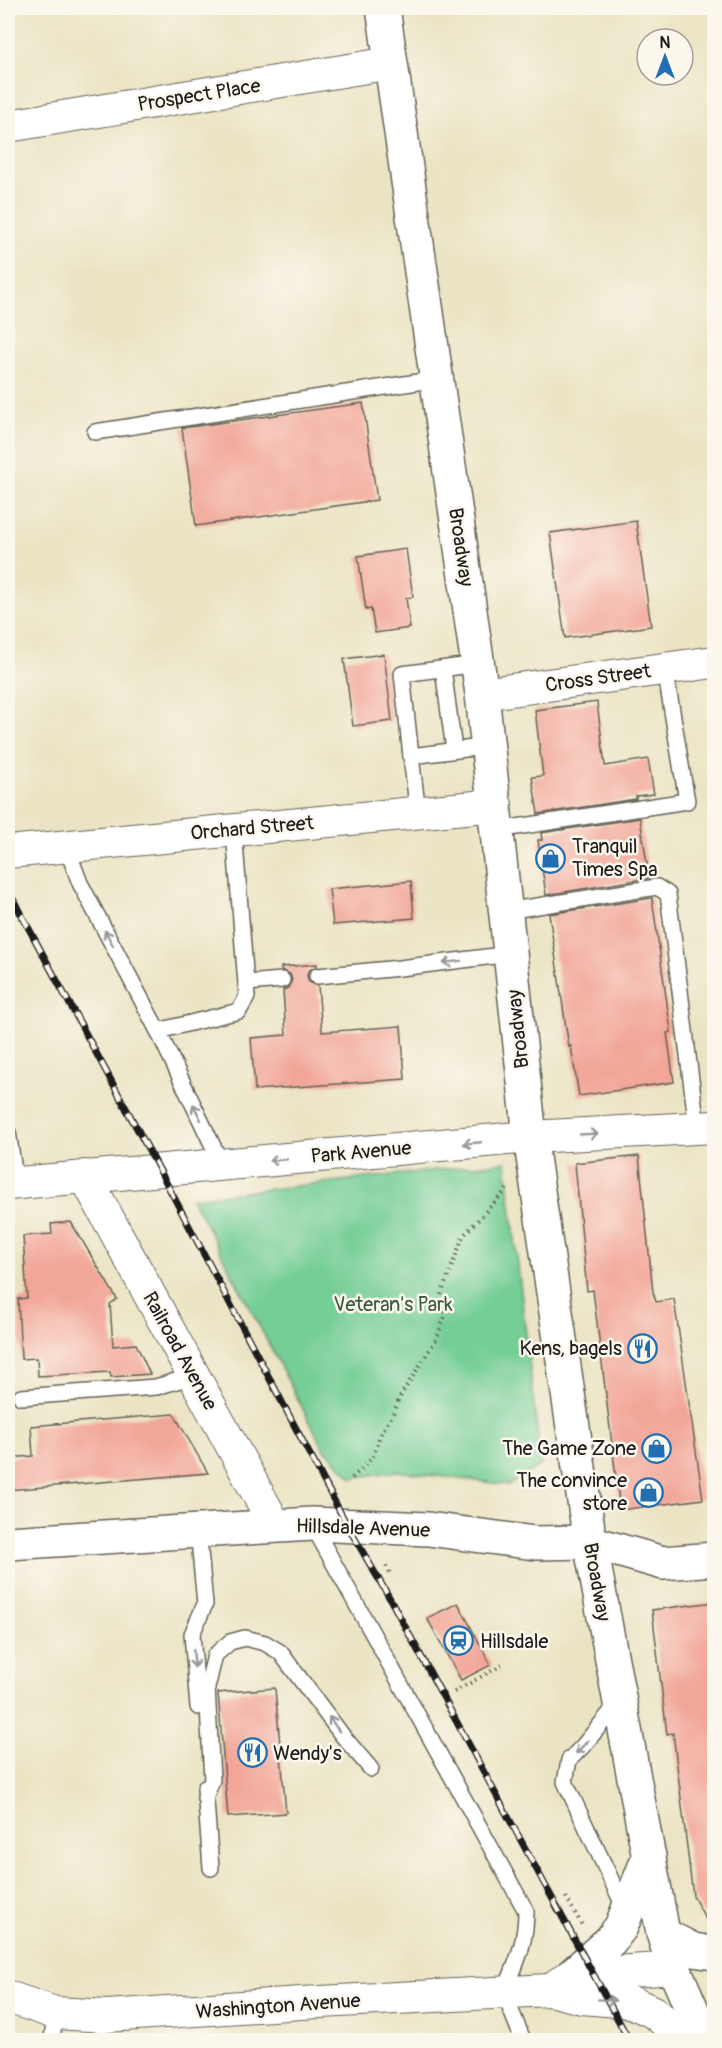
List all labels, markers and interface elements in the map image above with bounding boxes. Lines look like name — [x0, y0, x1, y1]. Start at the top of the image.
north arrow — [635, 27, 695, 87]
text: N — [660, 33, 671, 53]
street label: Prospect Place — [136, 73, 262, 117]
street label: Broadway — [443, 506, 479, 588]
street label: Cross Street — [544, 658, 653, 698]
street label: Orchard Street — [189, 810, 316, 846]
place label: Tranquil Times Spa — [572, 834, 657, 882]
shop icon: Tranquil Times Spa — [535, 842, 567, 874]
one-way arrow — [103, 930, 114, 948]
one-way arrow — [443, 956, 462, 967]
street label: Broadway — [501, 988, 535, 1070]
one-way arrow — [191, 1104, 203, 1122]
one-way arrow — [578, 1128, 598, 1139]
street label: Park Avenue — [310, 1135, 412, 1169]
one-way arrow — [463, 1137, 482, 1148]
one-way arrow — [268, 1155, 288, 1166]
street label: Railroad Avenue — [137, 1287, 223, 1415]
park label: Veteran's Park — [333, 1292, 453, 1317]
restaurant icon: Kens, bagels — [627, 1332, 659, 1364]
place label: Kens, bagels — [519, 1336, 622, 1361]
shop icon: The Game Zone — [641, 1432, 673, 1464]
place label: The Game Zone — [502, 1436, 636, 1461]
place label: The convince store — [517, 1468, 627, 1516]
shop icon: The convince store — [632, 1476, 664, 1508]
street label: Hillsdale Avenue — [295, 1513, 431, 1543]
street label: Broadway — [578, 1541, 616, 1624]
station icon: Hillsdale — [443, 1625, 475, 1657]
place label: Hillsdale — [480, 1629, 549, 1654]
one-way arrow — [189, 1649, 200, 1669]
one-way arrow — [328, 1716, 340, 1732]
restaurant icon: Wendy's — [236, 1737, 268, 1769]
one-way arrow — [575, 1739, 589, 1754]
place label: Wendy's — [273, 1741, 342, 1766]
street label: Washington Avenue — [195, 1988, 361, 2024]
one-way arrow — [597, 1995, 617, 2006]

